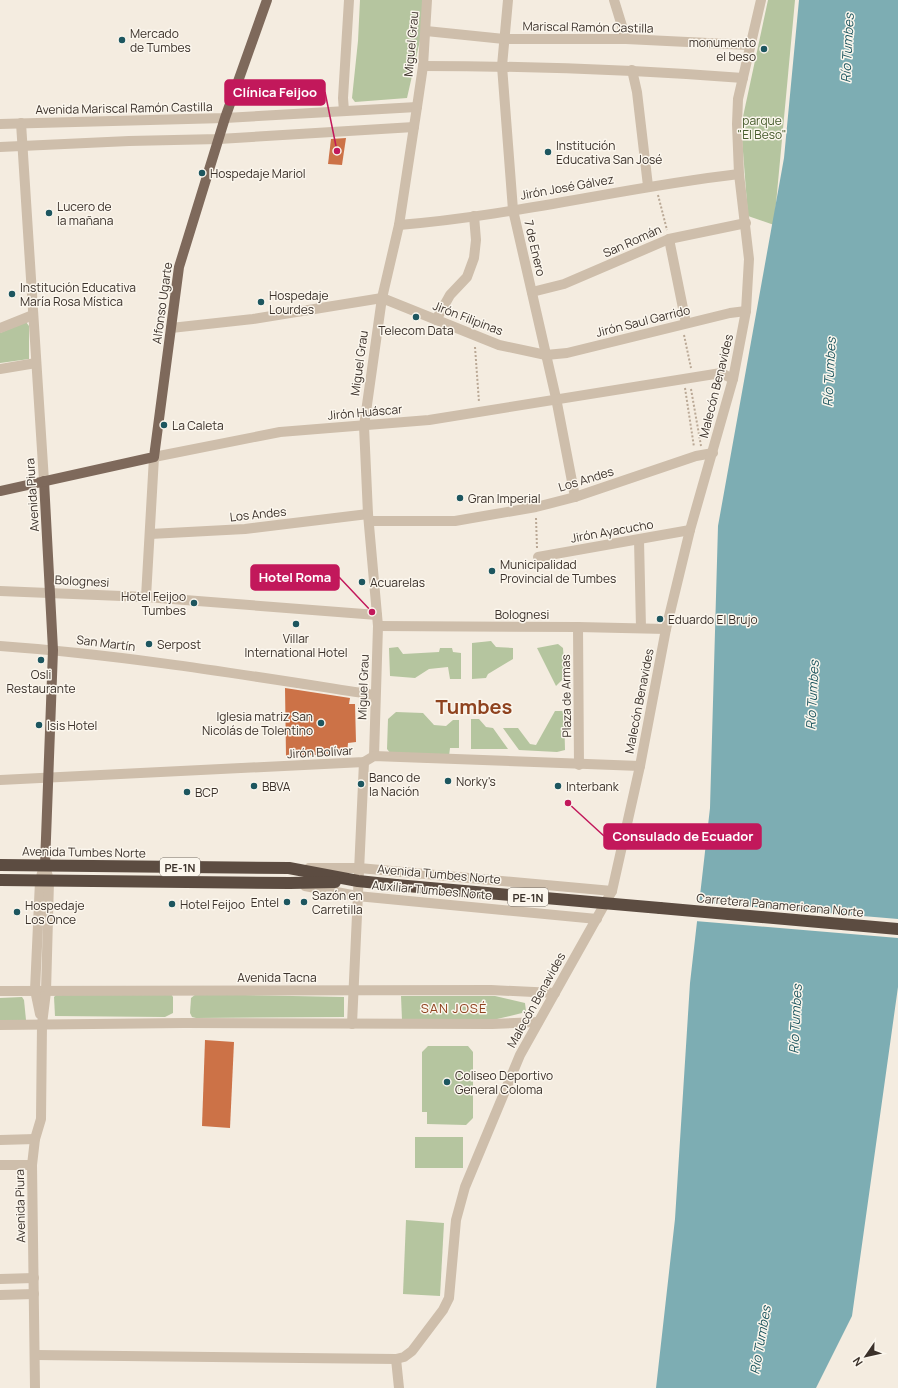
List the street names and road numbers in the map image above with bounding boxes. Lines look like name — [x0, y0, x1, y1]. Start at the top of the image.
street label: Miguel Grau — [400, 11, 422, 77]
street label: Mariscal Ramón Castilla — [522, 17, 654, 37]
street label: Avenida Mariscal Ramón Castilla — [35, 98, 213, 118]
street label: Jirón José Gálvez — [519, 170, 615, 204]
street label: 7 de Enero — [520, 218, 550, 278]
street label: San Román — [600, 221, 664, 261]
street label: Alfonso Ugarte — [148, 261, 176, 345]
street label: Jirón Filipinas — [431, 297, 505, 339]
street label: Jirón Saul Garrido — [594, 301, 692, 341]
street label: Miguel Grau — [346, 329, 372, 397]
street label: Malecón Benavides — [695, 332, 737, 440]
street label: Jirón Huáscar — [327, 400, 404, 424]
street label: Avenida Piura — [21, 458, 43, 532]
street label: Los Andes — [556, 463, 616, 495]
street label: Los Andes — [229, 503, 287, 525]
street label: Jirón Ayacucho — [569, 515, 655, 547]
street label: Bolognesi — [54, 571, 110, 591]
street label: Bolognesi — [495, 606, 549, 623]
street label: San Martín — [75, 631, 137, 655]
street label: Malecón Benavides — [620, 647, 658, 755]
street label: Miguel Grau — [353, 654, 373, 720]
street label: Plaza de Armas — [557, 654, 575, 738]
street label: Jirón Bolívar — [287, 742, 354, 762]
street label: Avenida Tumbes Norte — [22, 842, 146, 862]
road number: PE-1N — [160, 858, 200, 876]
street label: Avenida Tumbes Norte — [377, 860, 501, 888]
street label: Auxiliar Tumbes Norte — [371, 876, 493, 904]
road number: PE-1N — [508, 888, 548, 906]
street label: Carretera Panamericana Norte — [696, 889, 864, 921]
street label: Malecón Benavides — [503, 949, 569, 1051]
street label: Avenida Tacna — [237, 969, 317, 986]
street label: Avenida Piura — [11, 1169, 29, 1243]

